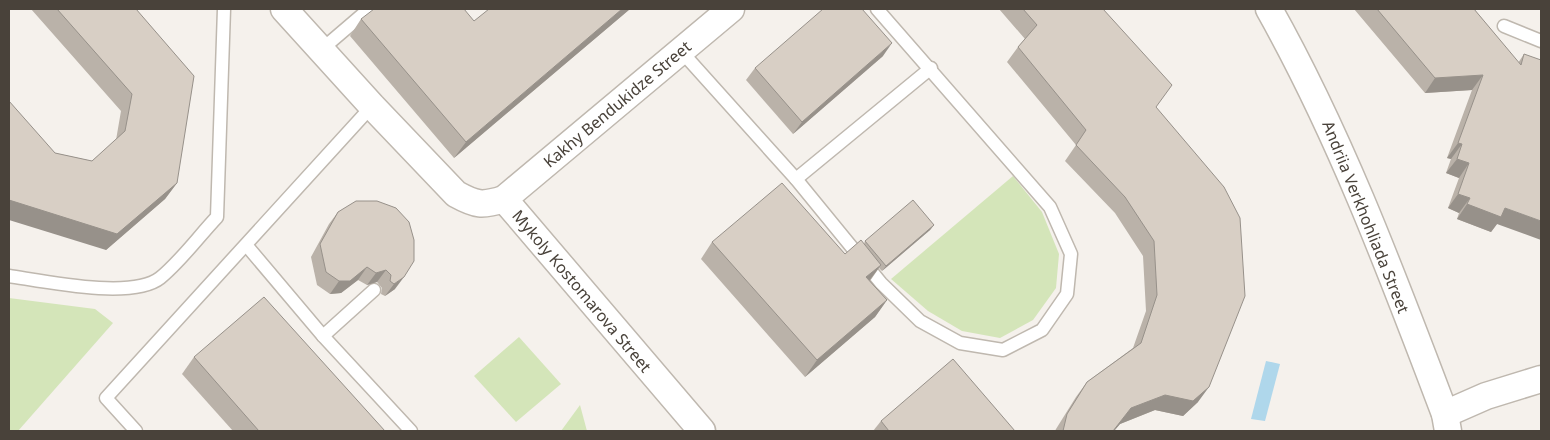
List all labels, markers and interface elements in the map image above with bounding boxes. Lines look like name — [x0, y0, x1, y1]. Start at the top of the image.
street label: Kakhy Bendukidze Street — [538, 35, 696, 172]
street label: Andriia Verkhohliada Street — [1317, 117, 1415, 317]
street label: Mykoly Kostomarova Street — [508, 205, 657, 377]

